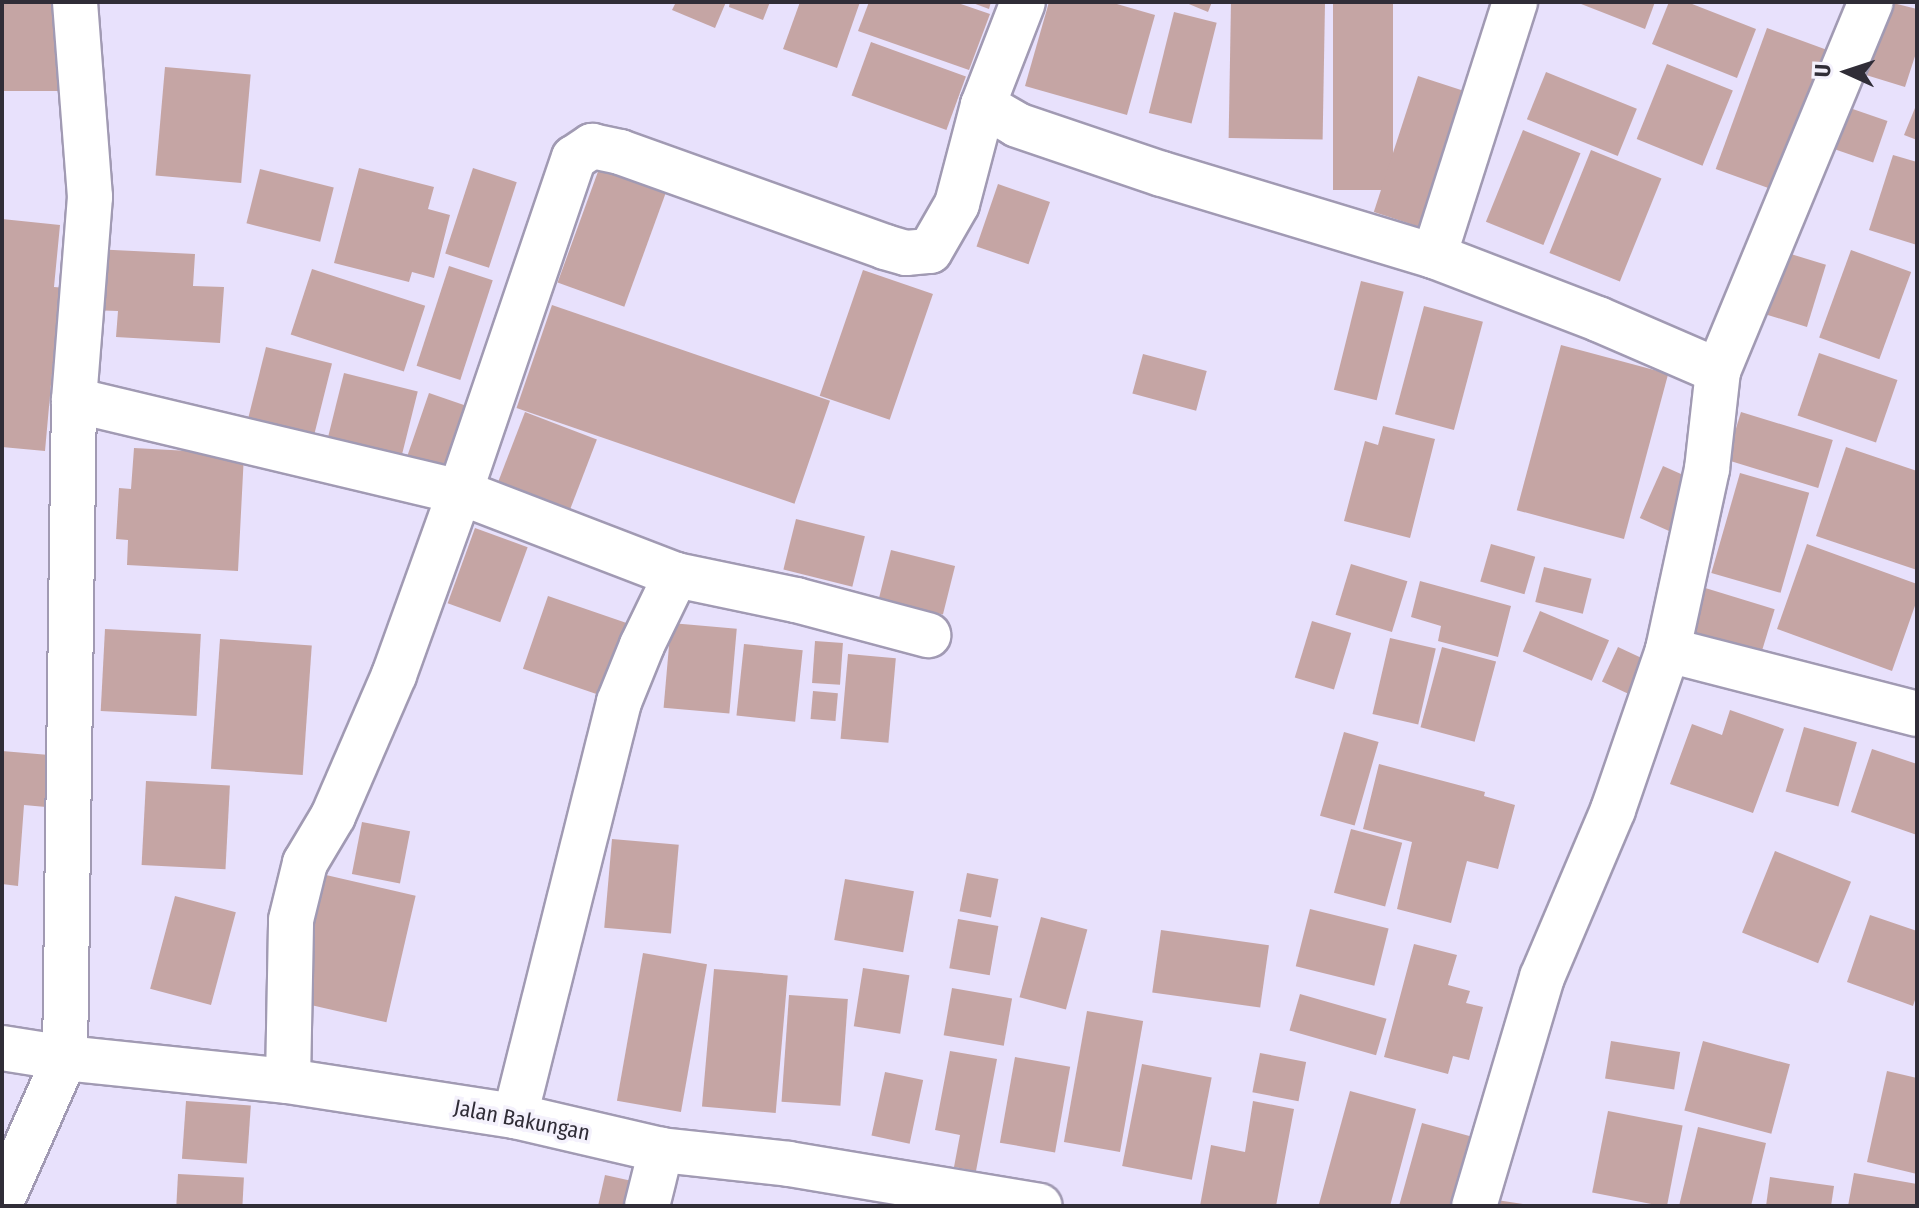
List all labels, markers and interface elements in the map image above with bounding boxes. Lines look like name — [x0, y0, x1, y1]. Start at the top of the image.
north arrow — [1807, 32, 1887, 112]
text: U — [1809, 64, 1836, 78]
street label: Jalan Bakungan — [452, 1094, 592, 1146]

